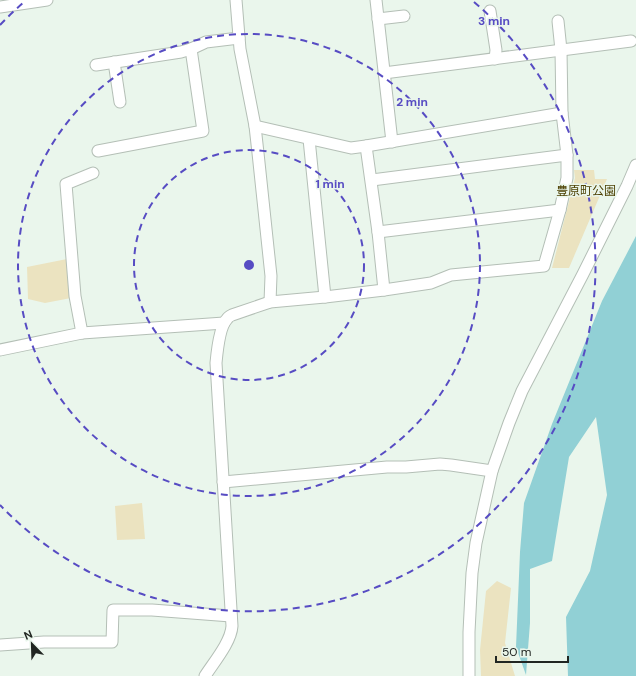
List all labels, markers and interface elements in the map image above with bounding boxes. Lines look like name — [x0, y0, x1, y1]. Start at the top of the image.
text: 3 min — [478, 13, 510, 29]
text: 2 min — [396, 94, 428, 110]
text: 1 min — [315, 176, 345, 192]
park label: 豊原町公園 — [556, 183, 616, 199]
centre of rings — [242, 258, 256, 272]
north arrow — [12, 624, 52, 664]
text: N — [22, 627, 35, 643]
scale bar — [496, 638, 568, 664]
text: 50 m — [502, 644, 531, 660]

